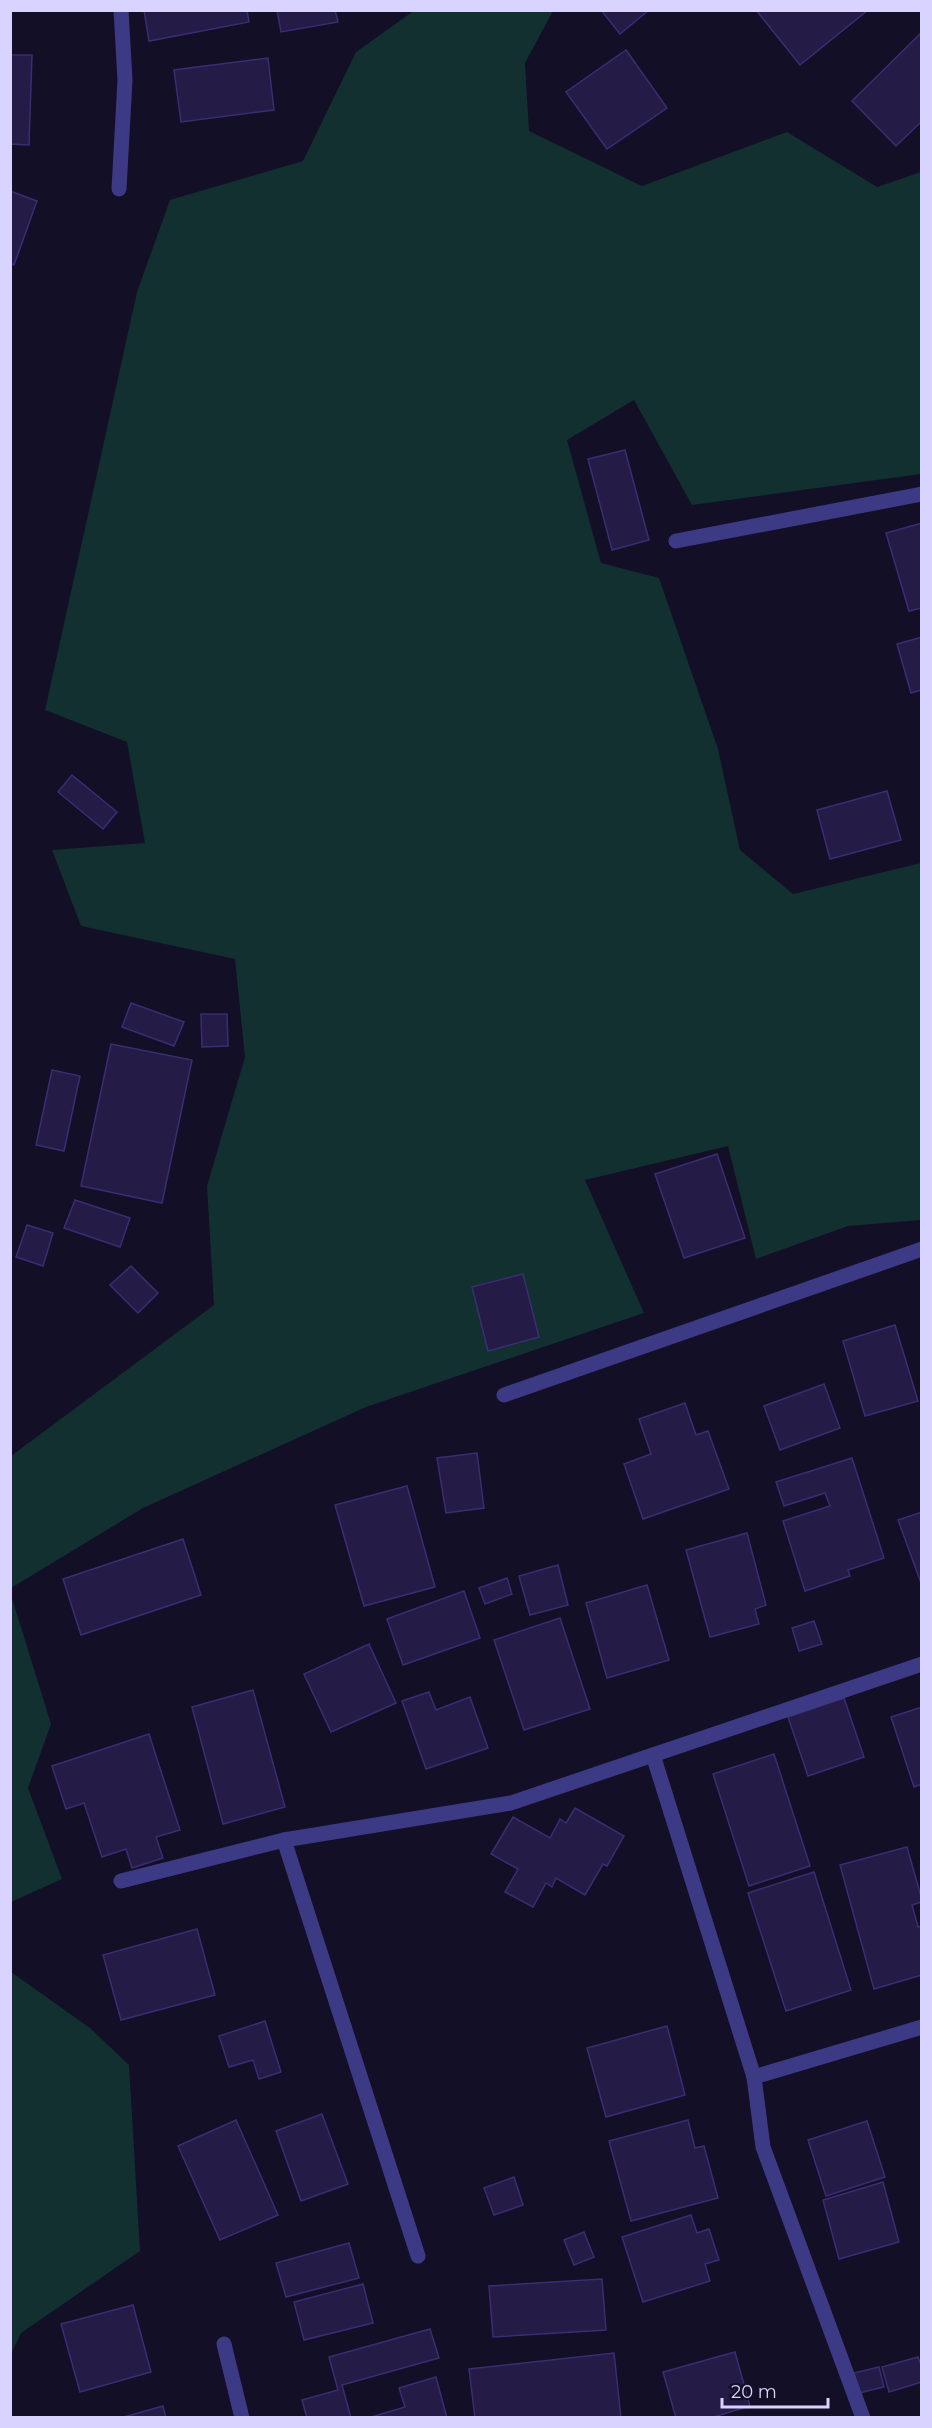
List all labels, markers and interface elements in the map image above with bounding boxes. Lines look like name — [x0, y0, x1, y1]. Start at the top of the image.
scale bar — [722, 2371, 828, 2409]
text: 20 m — [731, 2381, 777, 2403]

